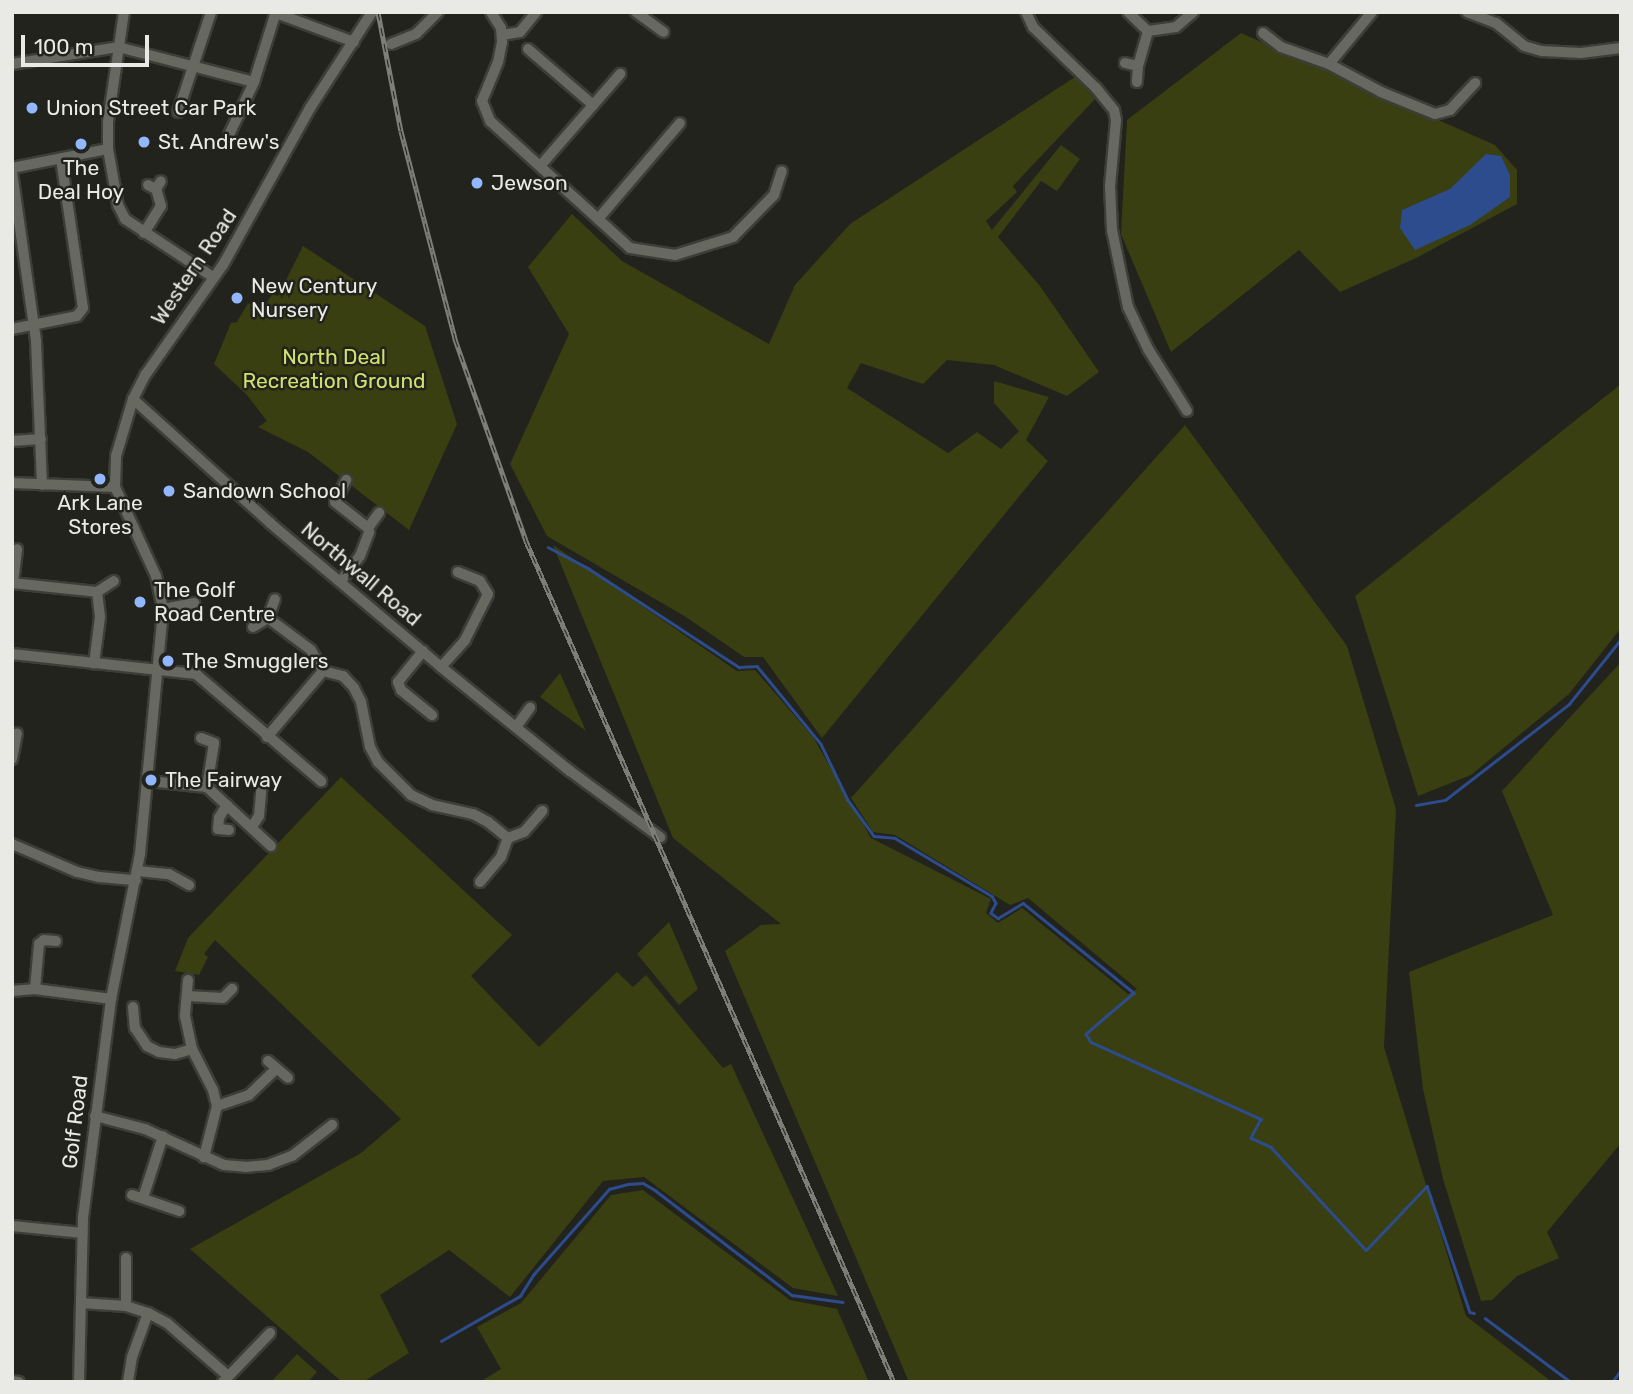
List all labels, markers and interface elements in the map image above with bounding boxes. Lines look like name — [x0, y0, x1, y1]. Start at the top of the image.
scale bar — [24, 21, 152, 65]
text: 100 m — [34, 34, 93, 59]
place label: Union Street Car Park — [46, 95, 257, 121]
marker: Union Street Car Park — [24, 100, 40, 116]
place label: St. Andrew's — [158, 129, 280, 155]
marker: St. Andrew's — [136, 134, 152, 150]
marker: The Deal Hoy — [73, 136, 89, 152]
place label: The Deal Hoy — [38, 155, 124, 205]
place label: Jewson — [491, 170, 568, 196]
marker: Jewson — [469, 175, 485, 191]
street label: Western Road — [146, 204, 242, 330]
place label: New Century Nursery — [251, 273, 378, 323]
marker: New Century Nursery — [229, 290, 245, 306]
park label: North Deal Recreation Ground — [242, 344, 426, 394]
marker: Ark Lane Stores — [92, 471, 108, 487]
place label: Sandown School — [183, 478, 346, 504]
marker: Sandown School — [161, 483, 177, 499]
place label: Ark Lane Stores — [57, 490, 143, 540]
street label: Northwall Road — [296, 517, 426, 631]
place label: The Golf Road Centre — [154, 577, 275, 627]
marker: The Golf Road Centre — [132, 594, 148, 610]
place label: The Smugglers — [182, 648, 328, 674]
marker: The Smugglers — [160, 653, 176, 669]
place label: The Fairway — [165, 767, 282, 793]
marker: The Fairway — [143, 772, 159, 788]
street label: Golf Road — [57, 1074, 93, 1170]

